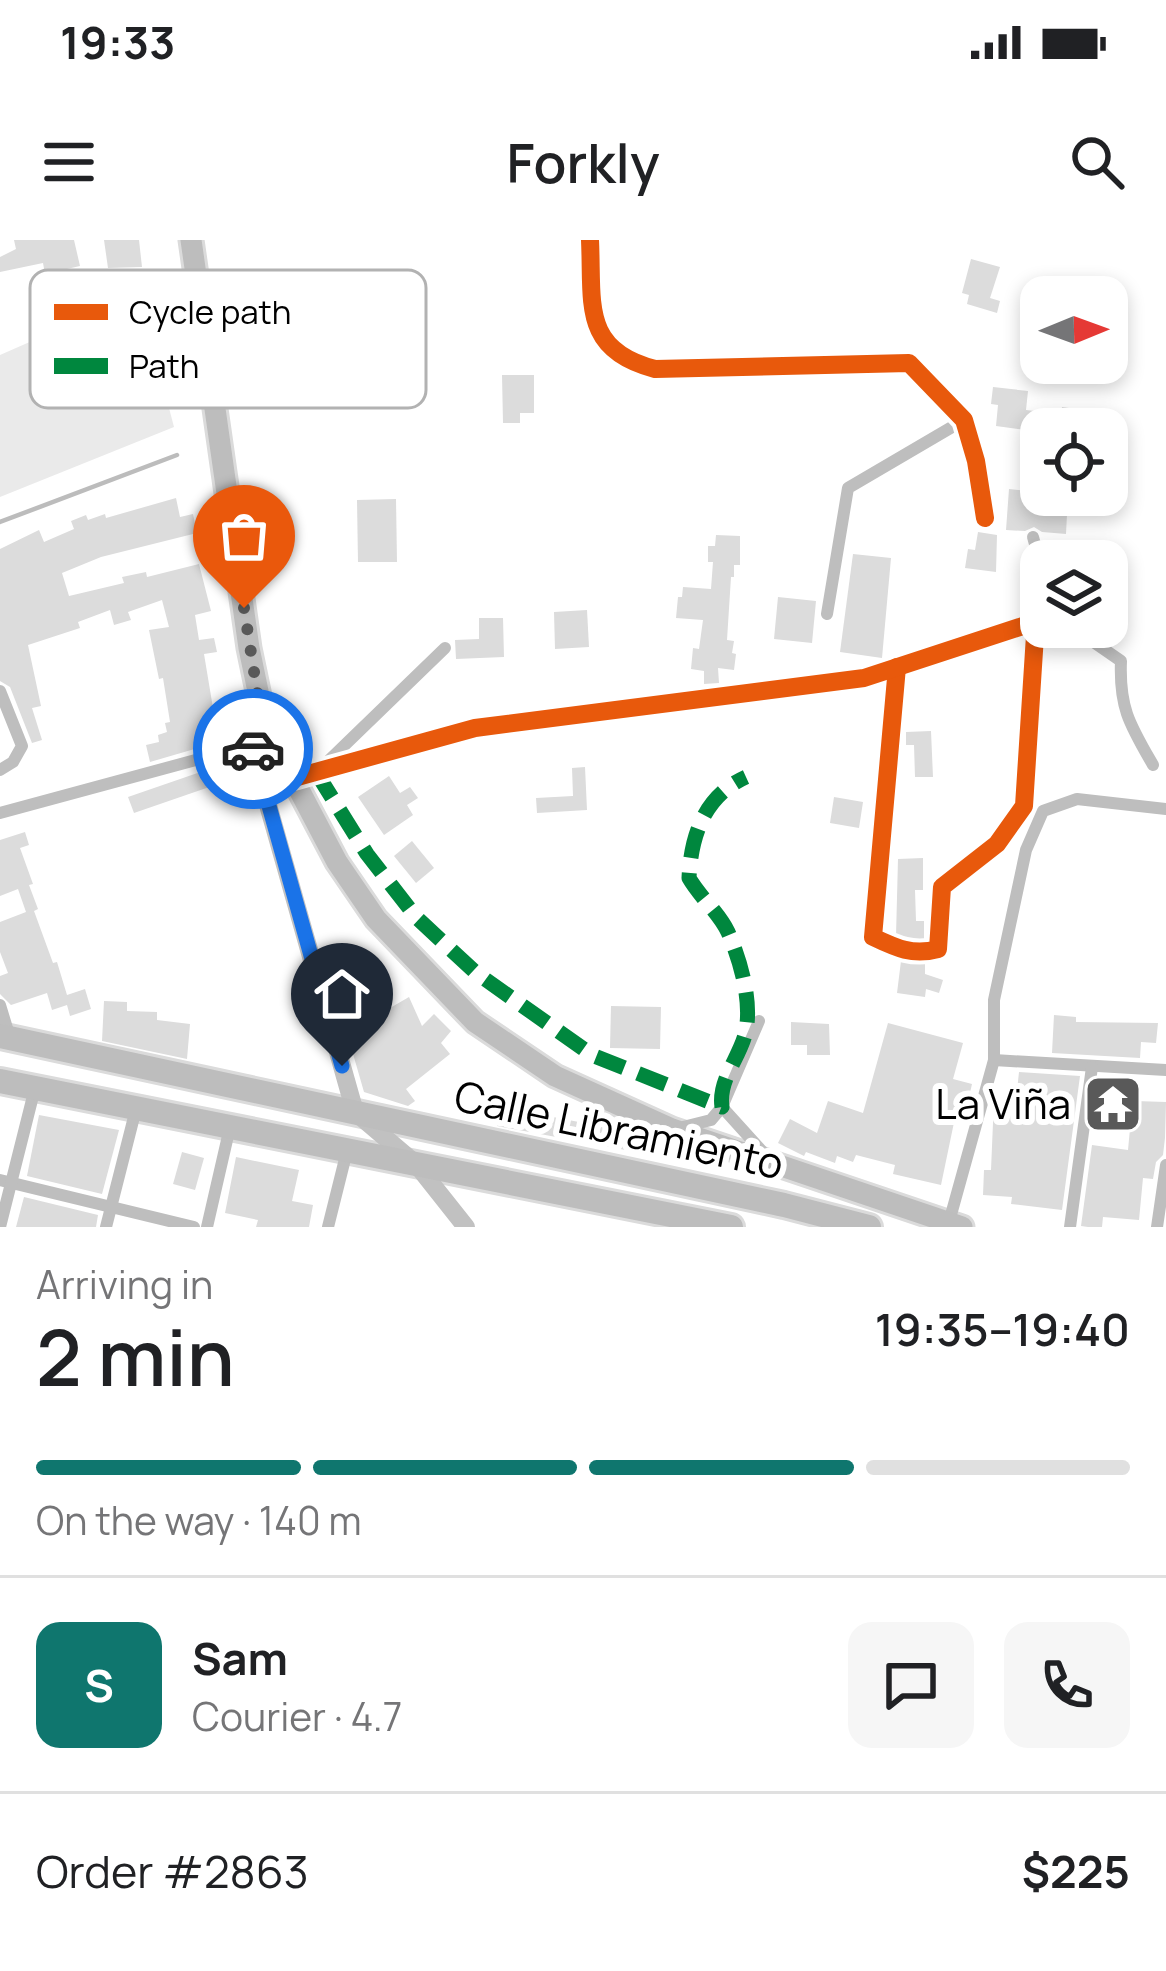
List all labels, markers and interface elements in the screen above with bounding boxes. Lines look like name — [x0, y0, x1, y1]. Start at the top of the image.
text: 19:33 — [60, 11, 175, 73]
text: Forkly — [506, 125, 660, 199]
icon: menu — [36, 129, 102, 195]
icon: search — [1064, 129, 1130, 195]
legend — [30, 270, 426, 408]
north arrow — [1020, 276, 1128, 384]
map controls — [1020, 276, 1128, 648]
text: Cycle path — [129, 289, 291, 334]
text: Path — [129, 343, 199, 388]
button: locate — [1020, 408, 1128, 516]
pin — [193, 485, 295, 608]
icon: bag — [211, 503, 277, 569]
button: layers — [1020, 540, 1128, 648]
courier — [193, 689, 313, 809]
icon: car — [220, 716, 286, 782]
pin — [291, 943, 393, 1066]
icon: home — [309, 961, 375, 1027]
street label: Calle Libramiento — [449, 1066, 789, 1192]
temple icon: La Viña — [1082, 1073, 1144, 1135]
place label: La Viña — [935, 1074, 1071, 1132]
text: Arriving in — [36, 1257, 213, 1311]
text: 19:35–19:40 — [875, 1298, 1130, 1360]
text: 2 min — [36, 1303, 235, 1409]
text: On the way · 140 m — [36, 1493, 362, 1547]
button: chat — [848, 1622, 974, 1748]
button: phone — [1004, 1622, 1130, 1748]
text: Sam — [192, 1627, 288, 1689]
text: S — [84, 1654, 114, 1716]
text: Courier · 4.7 — [192, 1689, 402, 1743]
text: Order #2863 — [36, 1840, 309, 1902]
text: $225 — [1022, 1840, 1130, 1902]

